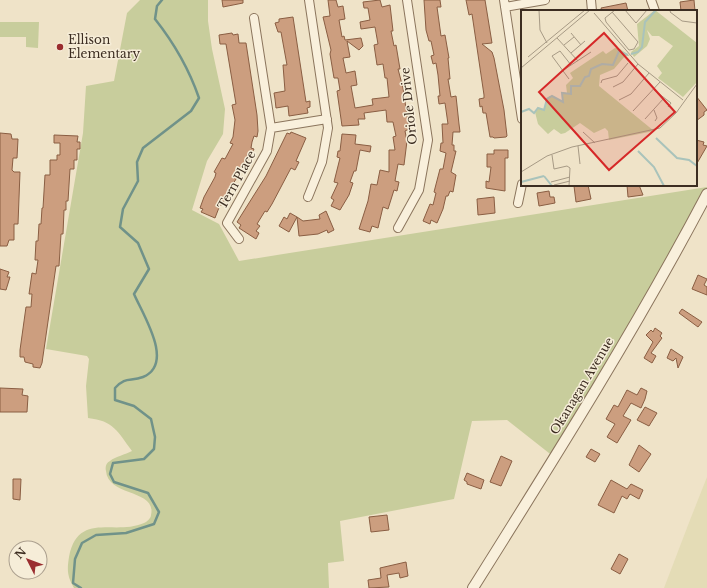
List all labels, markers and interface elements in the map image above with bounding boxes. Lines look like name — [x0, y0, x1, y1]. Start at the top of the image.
inset map — [521, 10, 697, 186]
place label: Ellison Elementary — [68, 32, 140, 61]
marker: Ellison Elementary — [55, 42, 65, 52]
street label: Oriole Drive — [397, 67, 420, 145]
street label: Tern Place — [214, 148, 259, 212]
street label: Okanagan Avenue — [547, 334, 617, 437]
north arrow — [8, 540, 48, 580]
text: N — [12, 544, 30, 562]

